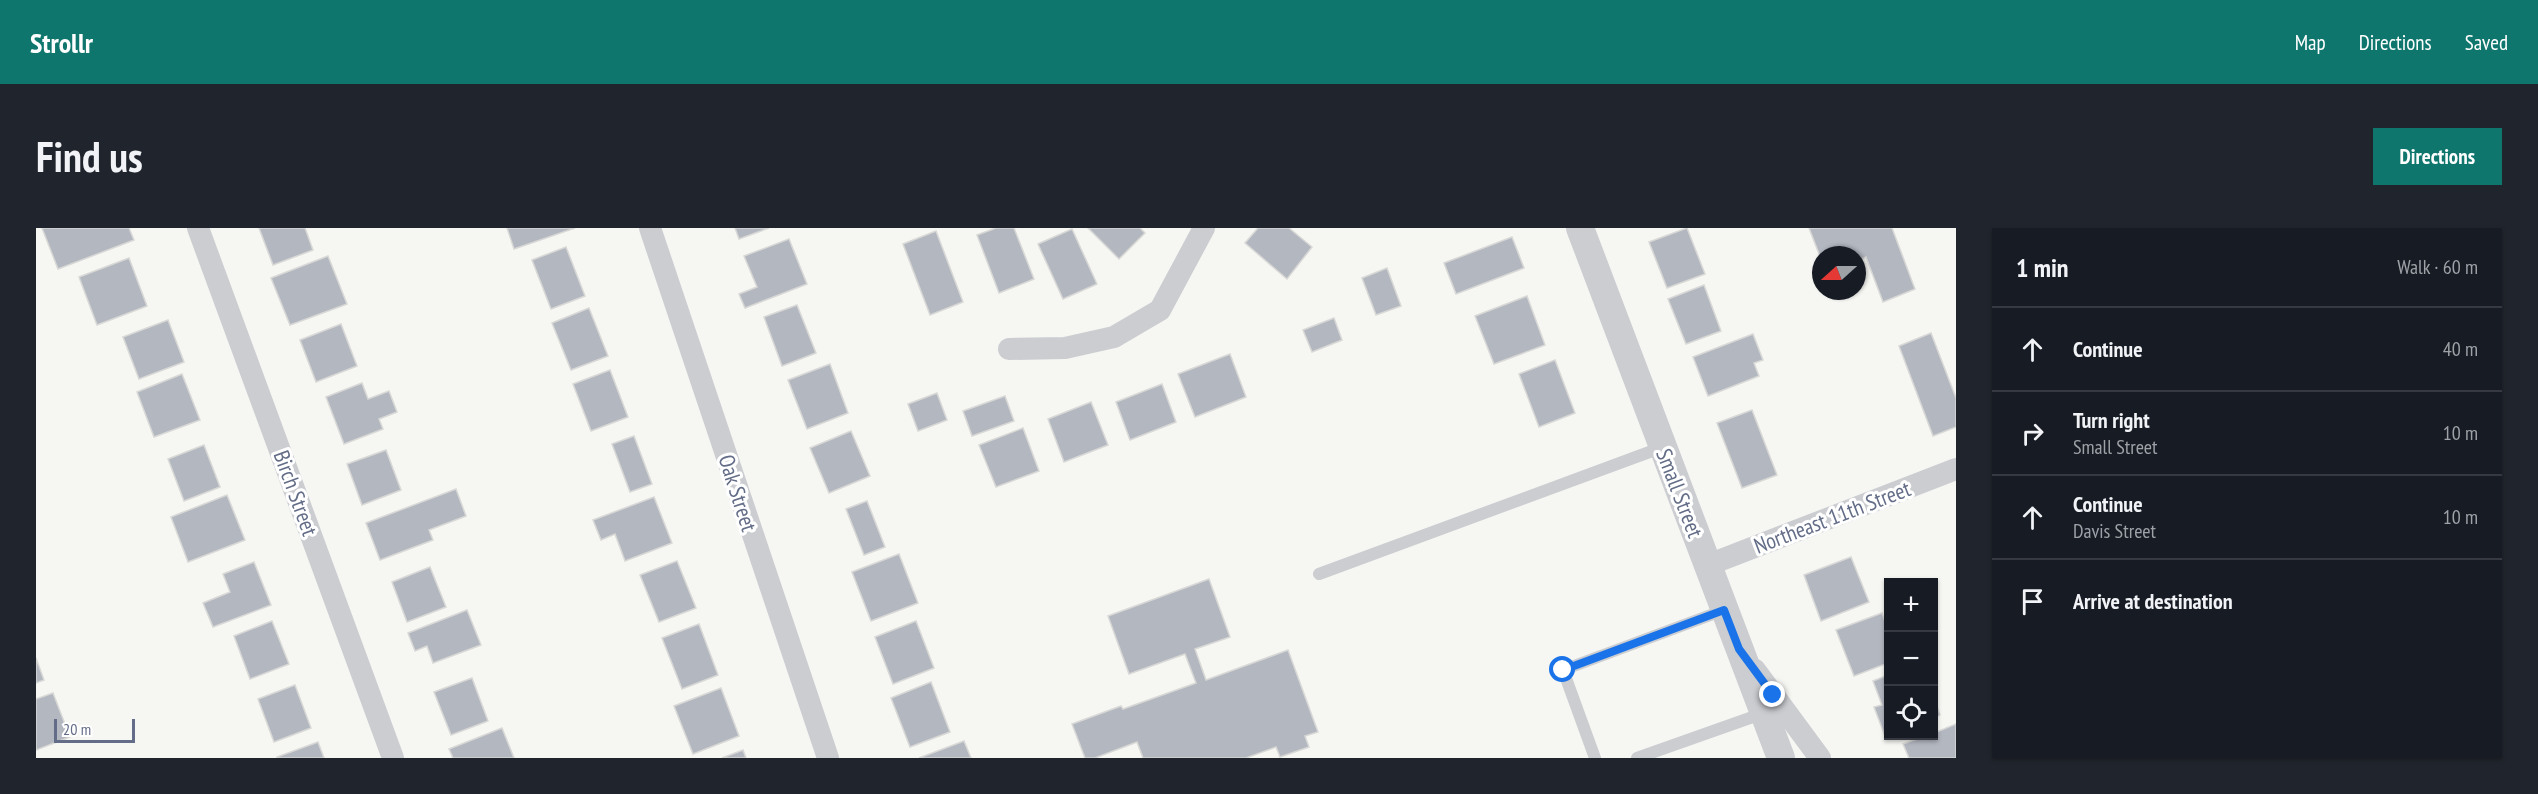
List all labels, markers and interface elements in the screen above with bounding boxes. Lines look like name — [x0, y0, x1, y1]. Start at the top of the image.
text: Strollr — [30, 24, 93, 61]
text: Map — [2295, 29, 2326, 56]
text: Directions — [2359, 29, 2432, 56]
text: Saved — [2465, 29, 2508, 56]
button: Directions — [2373, 128, 2502, 185]
text: Find us — [36, 129, 143, 184]
north arrow — [1812, 246, 1866, 300]
text: 1 min — [2016, 251, 2069, 284]
text: Walk · 60 m — [2397, 254, 2478, 280]
icon: ahead — [2016, 333, 2049, 366]
text: Continue — [2073, 335, 2143, 363]
text: 40 m — [2443, 336, 2478, 362]
text: Turn right — [2073, 406, 2150, 434]
icon: right — [2016, 417, 2049, 450]
text: 10 m — [2443, 420, 2478, 446]
text: Small Street — [2073, 434, 2158, 460]
street label: Small Street — [1650, 445, 1710, 541]
street label: Birch Street — [268, 446, 324, 540]
street label: Oak Street — [712, 451, 764, 535]
street label: Northeast 11th Street — [1750, 474, 1914, 560]
text: Continue — [2073, 490, 2143, 518]
icon: ahead — [2016, 501, 2049, 534]
text: 10 m — [2443, 504, 2478, 530]
text: Davis Street — [2073, 518, 2156, 544]
map controls — [1884, 578, 1938, 740]
button: + — [1884, 578, 1938, 632]
icon: arrive — [2016, 585, 2049, 618]
text: Arrive at destination — [2073, 587, 2233, 615]
button: − — [1884, 632, 1938, 686]
route start — [1549, 656, 1575, 682]
route end — [1759, 681, 1785, 707]
button: locate — [1884, 686, 1938, 740]
scale bar — [54, 716, 135, 744]
text: 20 m — [63, 719, 91, 739]

